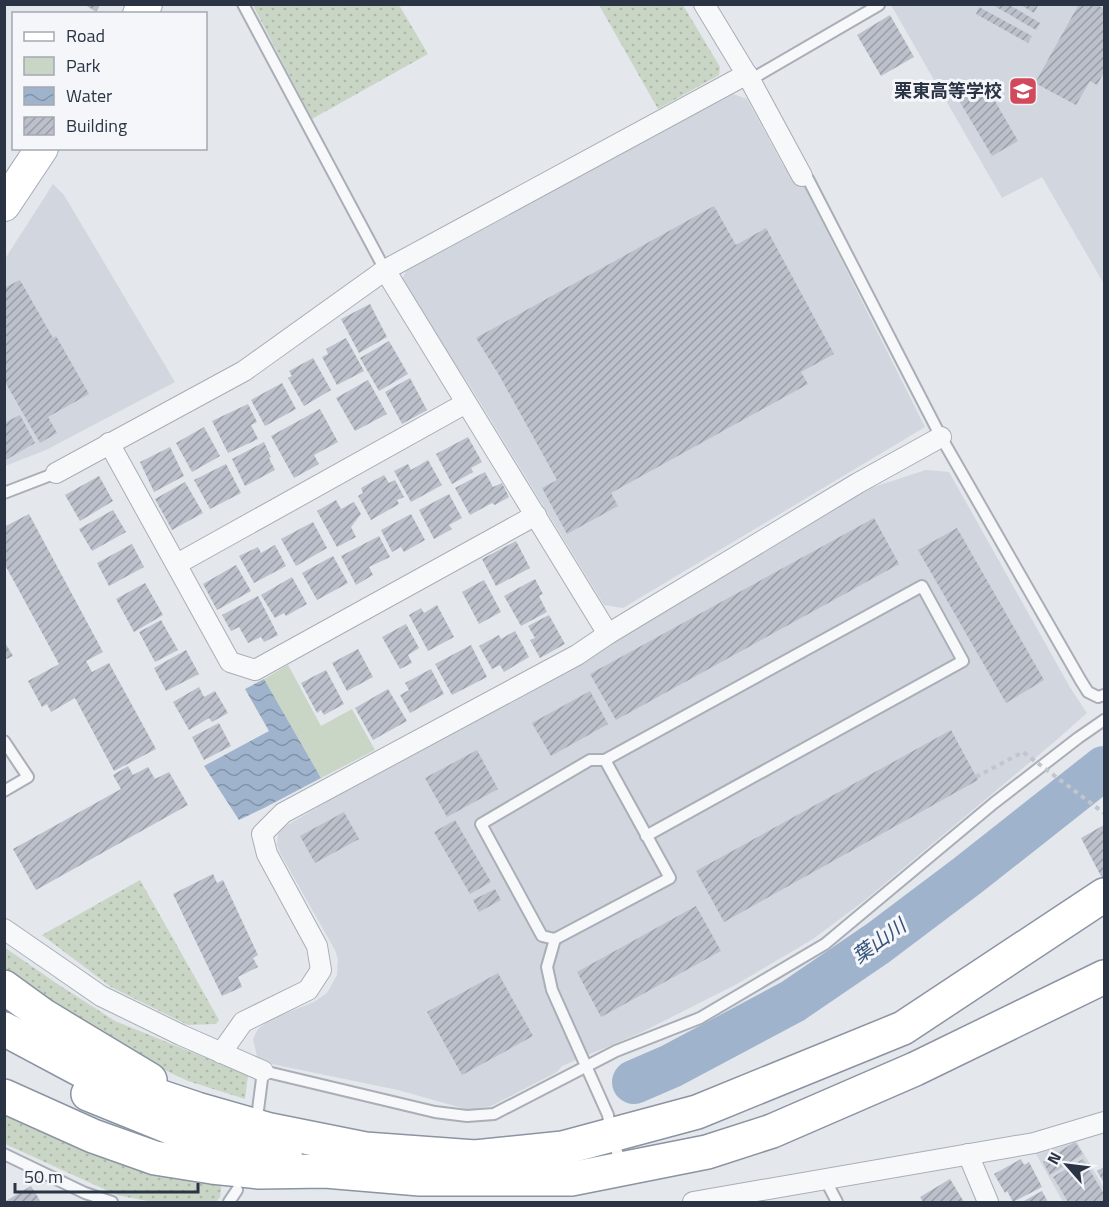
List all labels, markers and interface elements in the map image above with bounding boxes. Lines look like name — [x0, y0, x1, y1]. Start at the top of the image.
legend — [12, 12, 207, 150]
text: Road — [66, 22, 105, 49]
text: Park — [66, 52, 101, 79]
school or university icon: 栗東高等学校 — [1007, 75, 1039, 107]
place label: 栗東高等学校 — [894, 77, 1002, 104]
text: Water — [66, 82, 112, 109]
text: Building — [66, 112, 127, 139]
water label: 葉山川 — [845, 909, 914, 971]
north arrow — [1037, 1135, 1097, 1195]
text: N — [1041, 1147, 1067, 1168]
scale bar — [15, 1156, 198, 1194]
text: 50 m — [24, 1163, 63, 1190]

